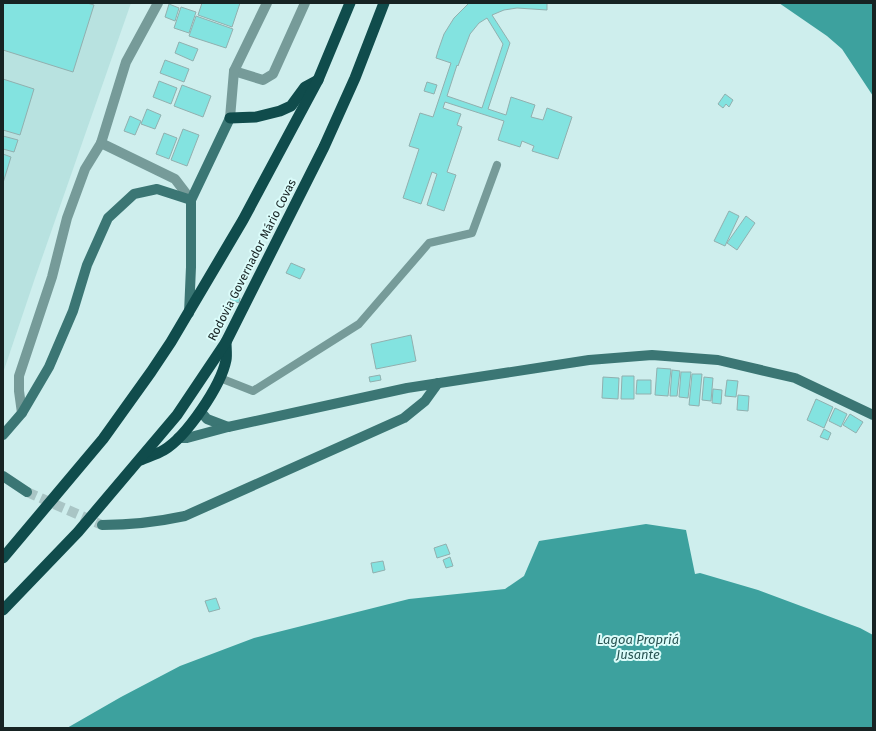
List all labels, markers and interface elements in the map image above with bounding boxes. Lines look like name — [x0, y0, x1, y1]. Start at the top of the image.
street label: Rodovia Governador Mário Covas — [205, 176, 299, 343]
water label: Lagoa Propriá Jusante — [597, 632, 679, 662]

